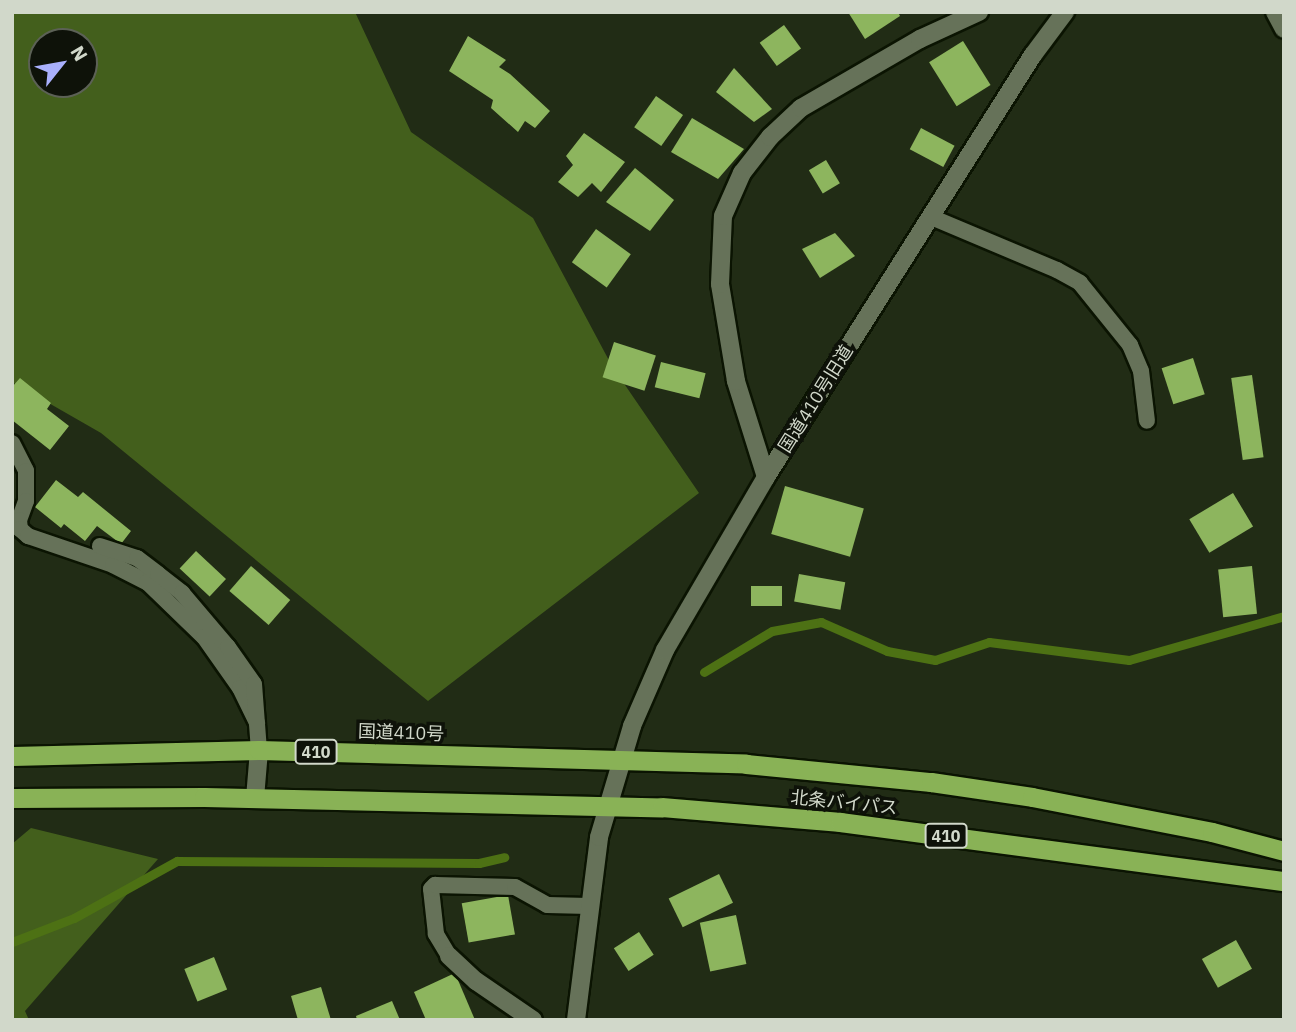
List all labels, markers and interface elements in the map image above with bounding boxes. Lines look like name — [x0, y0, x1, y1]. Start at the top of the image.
north arrow — [28, 28, 98, 98]
text: N — [65, 41, 93, 65]
street label: 国道410号旧道 — [774, 341, 858, 457]
street label: 国道410号 — [357, 721, 445, 745]
road number: 410 — [293, 740, 339, 764]
street label: 北条バイパス — [789, 787, 899, 819]
road number: 410 — [923, 824, 969, 848]

